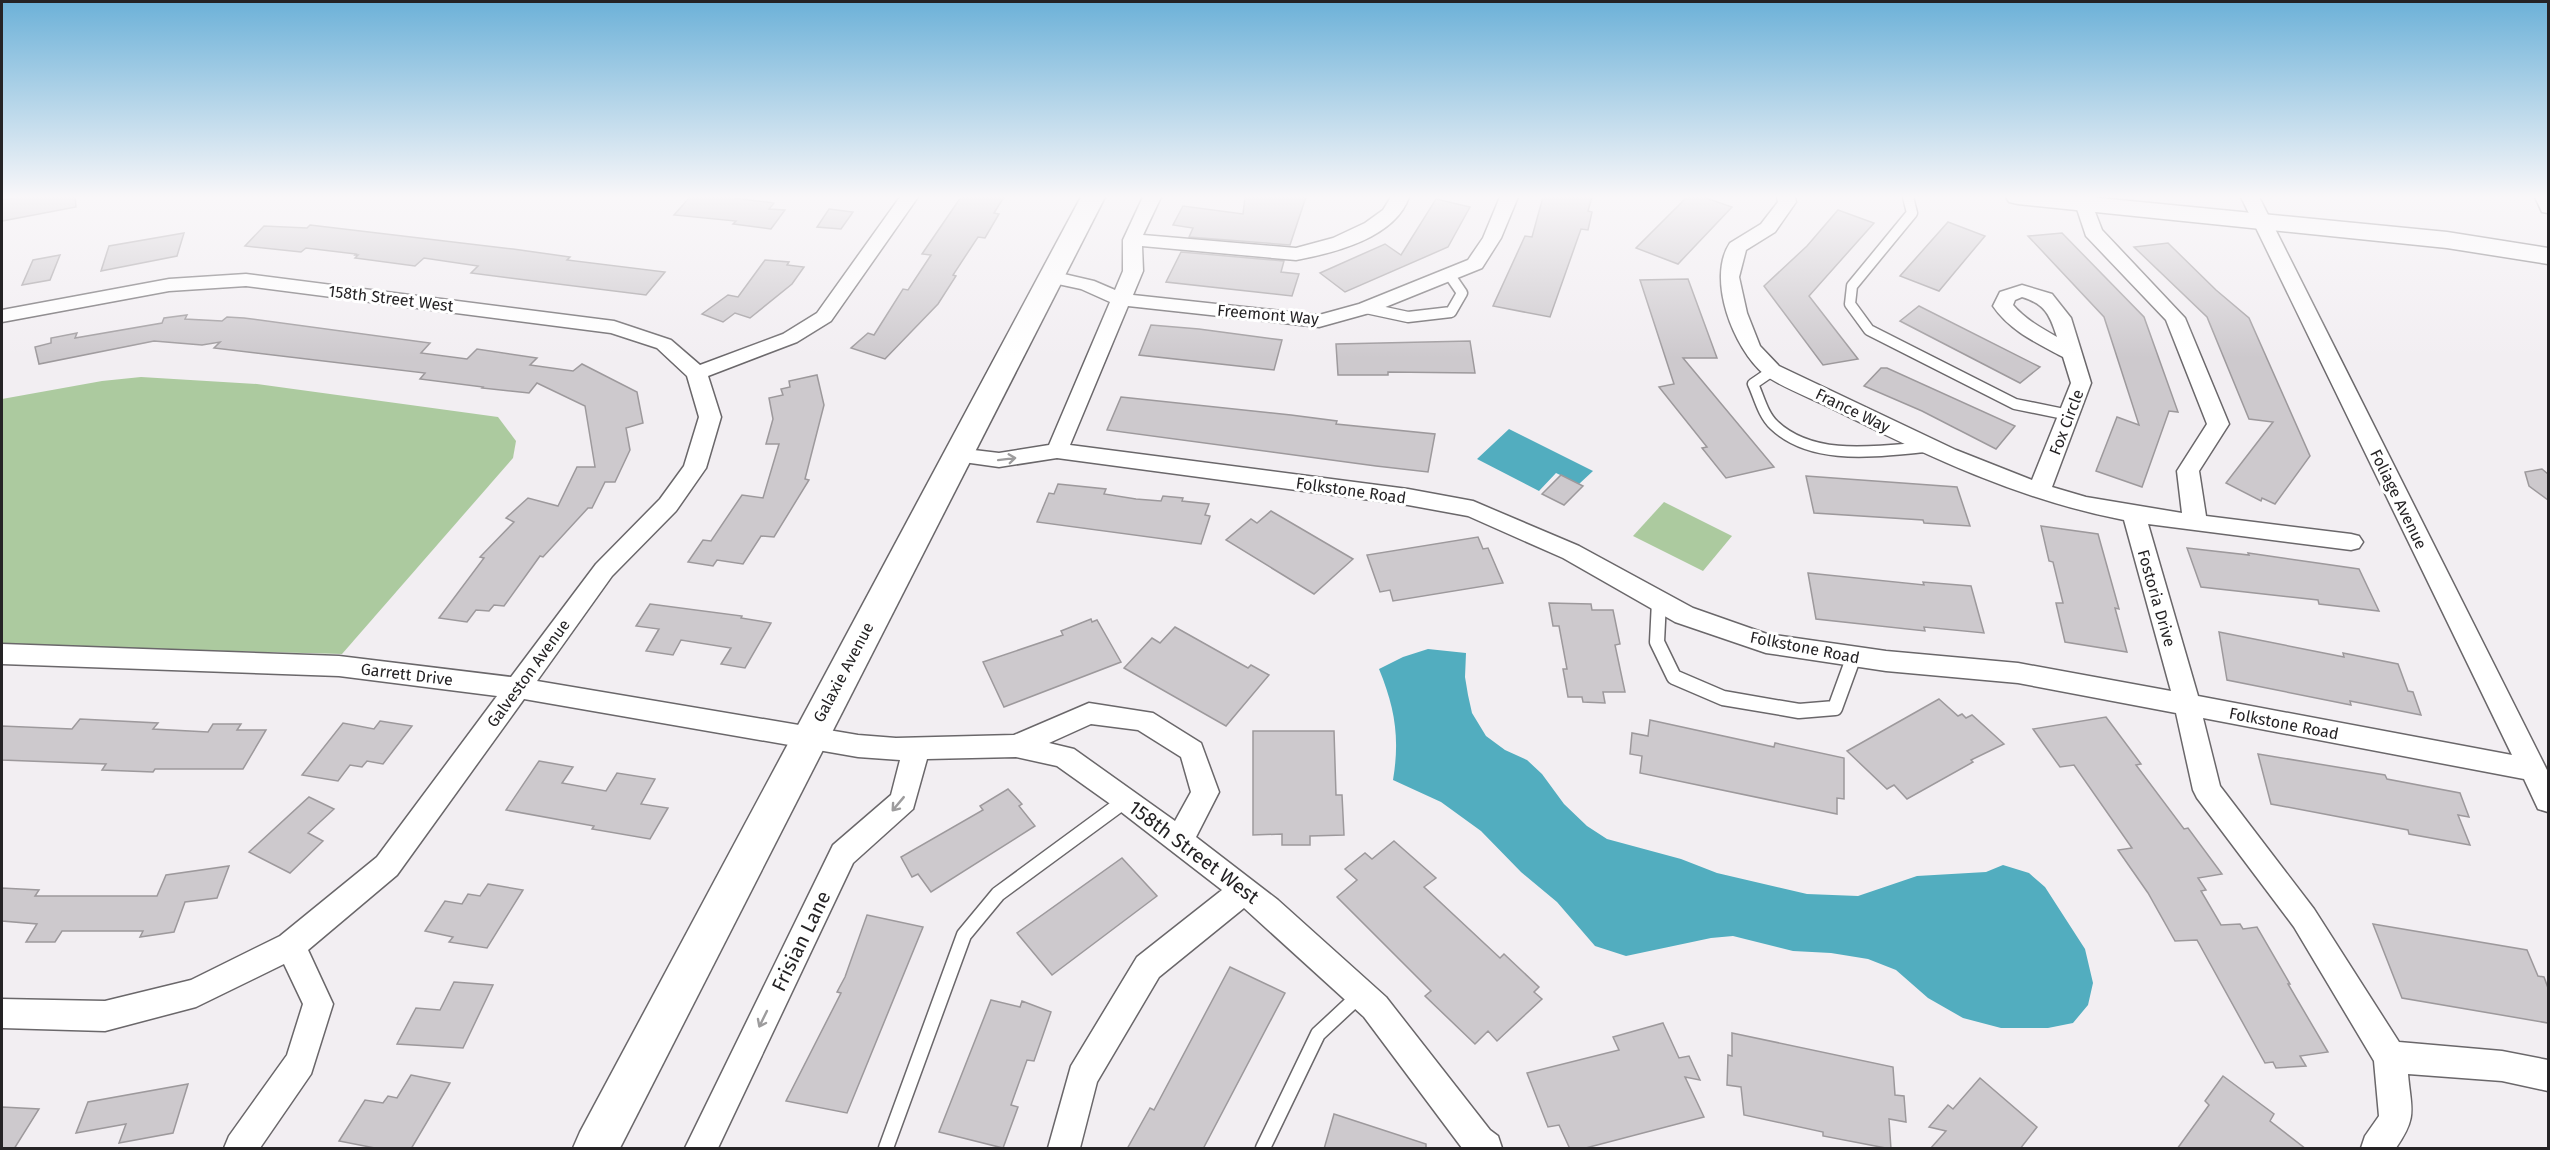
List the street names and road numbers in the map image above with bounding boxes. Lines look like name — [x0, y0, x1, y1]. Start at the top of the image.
street label: 158th Street West — [327, 281, 455, 316]
street label: Freemont Way — [1216, 301, 1320, 328]
street label: France Way — [1813, 384, 1893, 437]
street label: Fox Circle — [2045, 387, 2088, 458]
street label: Foliage Avenue — [2366, 446, 2431, 552]
street label: Folkstone Road — [1295, 473, 1407, 508]
street label: Fostoria Drive — [2134, 547, 2179, 649]
street label: Galveston Avenue — [483, 616, 574, 731]
street label: Galaxie Avenue — [809, 619, 878, 725]
street label: Folkstone Road — [1749, 628, 1861, 667]
street label: Garrett Drive — [360, 659, 454, 690]
street label: Folkstone Road — [2228, 704, 2340, 743]
street label: 158th Street West — [1124, 795, 1265, 909]
street label: Frisian Lane — [766, 887, 836, 995]

